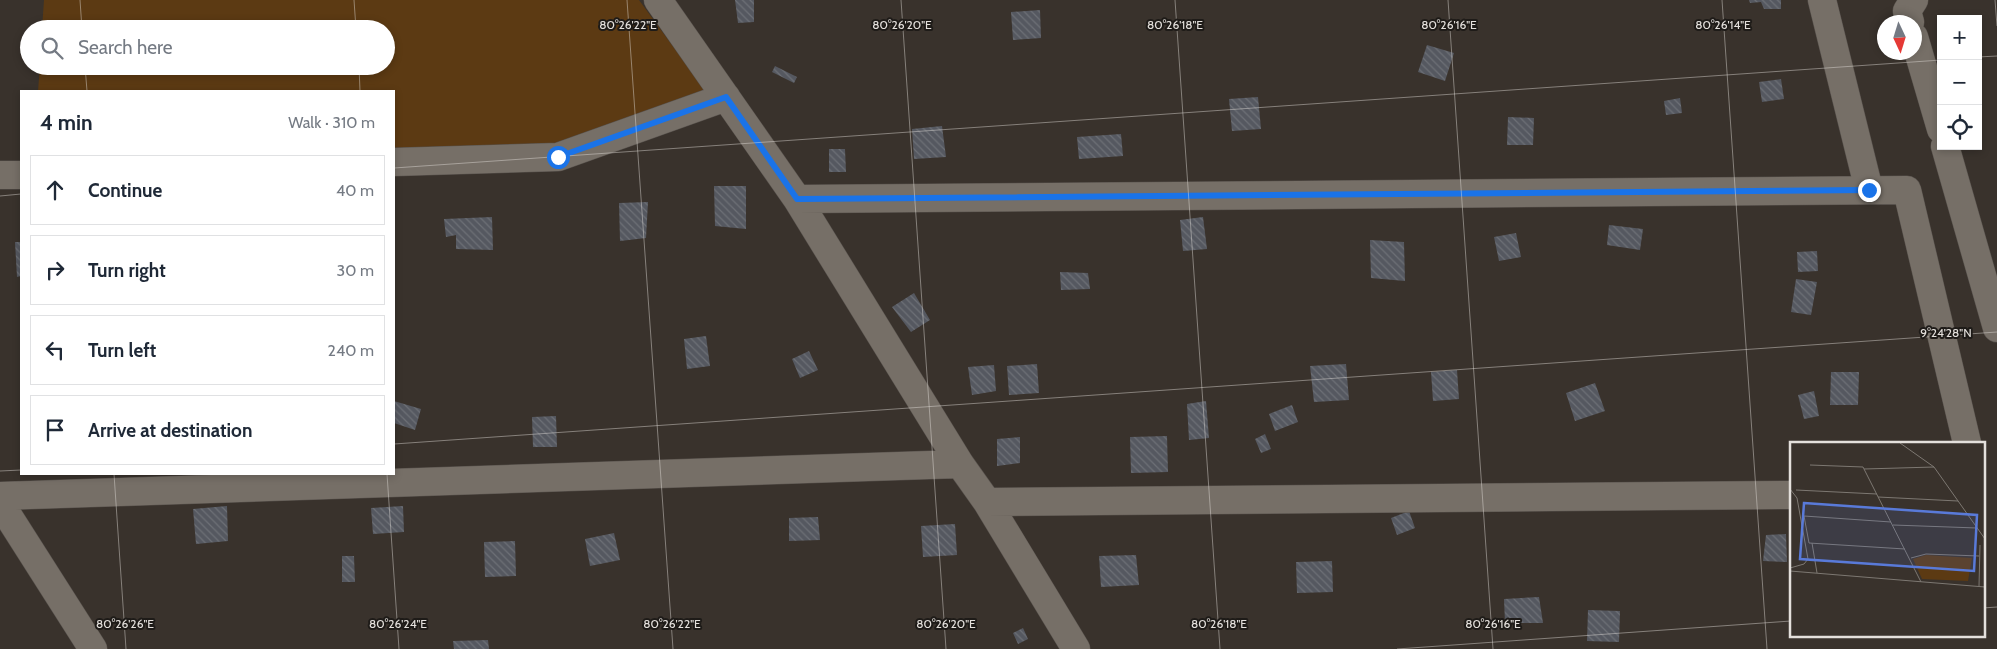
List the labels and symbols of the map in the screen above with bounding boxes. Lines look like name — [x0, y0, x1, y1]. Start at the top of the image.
north arrow — [1877, 15, 1922, 60]
text: 80°26'22"E — [599, 17, 657, 32]
text: 80°26'20"E — [872, 17, 932, 32]
text: 80°26'18"E — [1147, 17, 1203, 32]
text: 80°26'16"E — [1421, 17, 1477, 32]
text: 80°26'14"E — [1695, 17, 1751, 32]
route start — [547, 146, 570, 169]
route end — [1858, 179, 1881, 202]
text: 9°24'28"N — [1920, 325, 1972, 340]
inset map — [1790, 442, 1984, 636]
text: 80°26'26"E — [96, 616, 154, 631]
text: 80°26'24"E — [369, 616, 427, 631]
text: 80°26'22"E — [643, 616, 701, 631]
text: 80°26'20"E — [916, 616, 976, 631]
text: 80°26'18"E — [1191, 616, 1247, 631]
text: 80°26'16"E — [1465, 616, 1521, 631]

